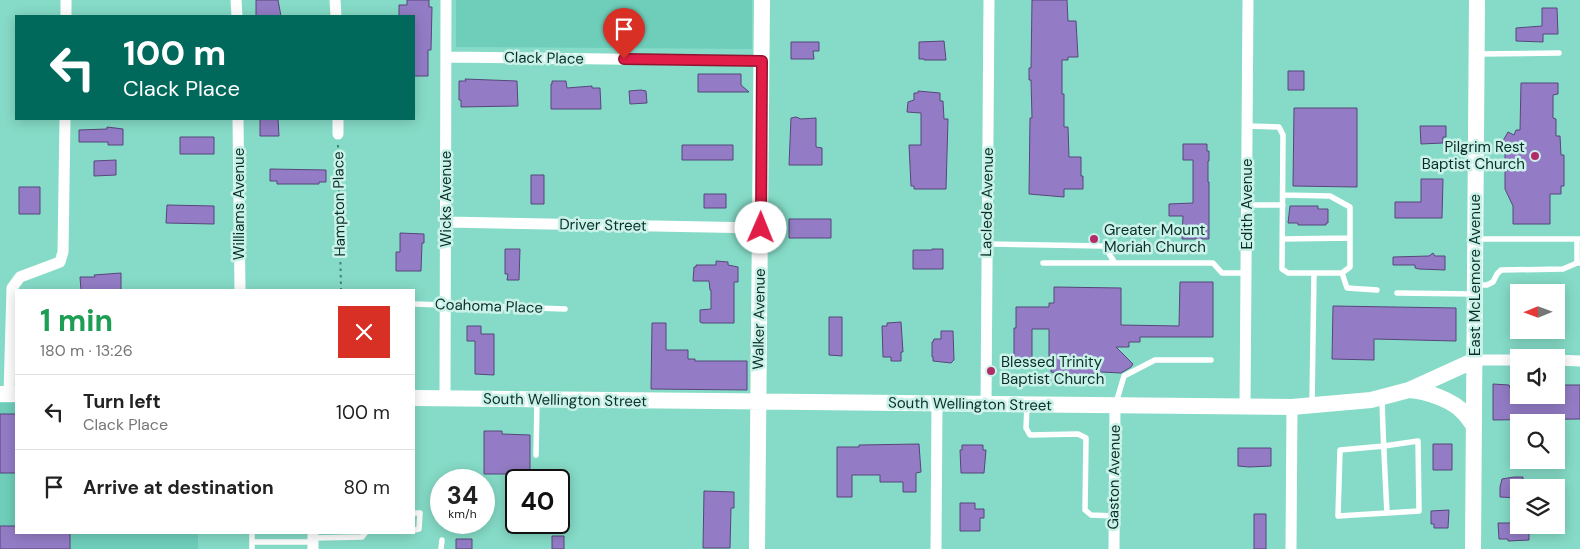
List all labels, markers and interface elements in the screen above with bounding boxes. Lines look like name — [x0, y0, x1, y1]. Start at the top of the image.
pin — [603, 8, 645, 59]
icon: arrive — [610, 15, 638, 43]
text: 100 m — [123, 30, 226, 76]
icon: left — [40, 35, 105, 100]
street label: Clack Place — [504, 47, 584, 69]
text: Clack Place — [123, 74, 240, 103]
place label: Pilgrim Rest Baptist Church — [1422, 137, 1525, 174]
street label: Laclede Avenue — [976, 147, 998, 257]
street label: Williams Avenue — [229, 148, 249, 260]
marker: Pilgrim Rest Baptist Church — [1529, 150, 1541, 162]
street label: Hampton Place — [328, 151, 350, 257]
street label: Wicks Avenue — [436, 151, 456, 247]
street label: Edith Avenue — [1237, 159, 1257, 249]
street label: East McLemore Avenue — [1465, 194, 1485, 356]
position arrow — [734, 201, 786, 253]
street label: Driver Street — [559, 214, 647, 236]
place label: Greater Mount Moriah Church — [1104, 220, 1206, 257]
marker: Greater Mount Moriah Church — [1088, 233, 1100, 245]
street label: Walker Avenue — [748, 268, 770, 370]
north arrow — [1510, 284, 1565, 339]
map controls — [1510, 284, 1565, 534]
street label: Coahoma Place — [435, 294, 543, 318]
text: 1 min — [40, 301, 113, 340]
button: close — [338, 306, 390, 358]
text: 180 m · 13:26 — [40, 340, 133, 361]
button: sound — [1510, 349, 1565, 404]
place label: Blessed Trinity Baptist Church — [1001, 352, 1104, 389]
marker: Blessed Trinity Baptist Church — [985, 365, 997, 377]
text: Turn left — [83, 389, 161, 414]
street label: South Wellington Street — [483, 389, 647, 411]
street label: South Wellington Street — [888, 393, 1052, 415]
icon: left — [40, 398, 68, 426]
text: 100 m — [336, 400, 390, 425]
text: Clack Place — [83, 414, 168, 435]
button: search — [1510, 414, 1565, 469]
street label: Gaston Avenue — [1103, 424, 1125, 530]
speed limit sign: 40 — [505, 469, 570, 534]
icon: arrive — [40, 473, 68, 501]
text: Arrive at destination — [83, 475, 274, 500]
text: 80 m — [343, 475, 390, 500]
text: 34 — [447, 479, 478, 512]
button: layers — [1510, 479, 1565, 534]
text: km/h — [448, 506, 477, 522]

